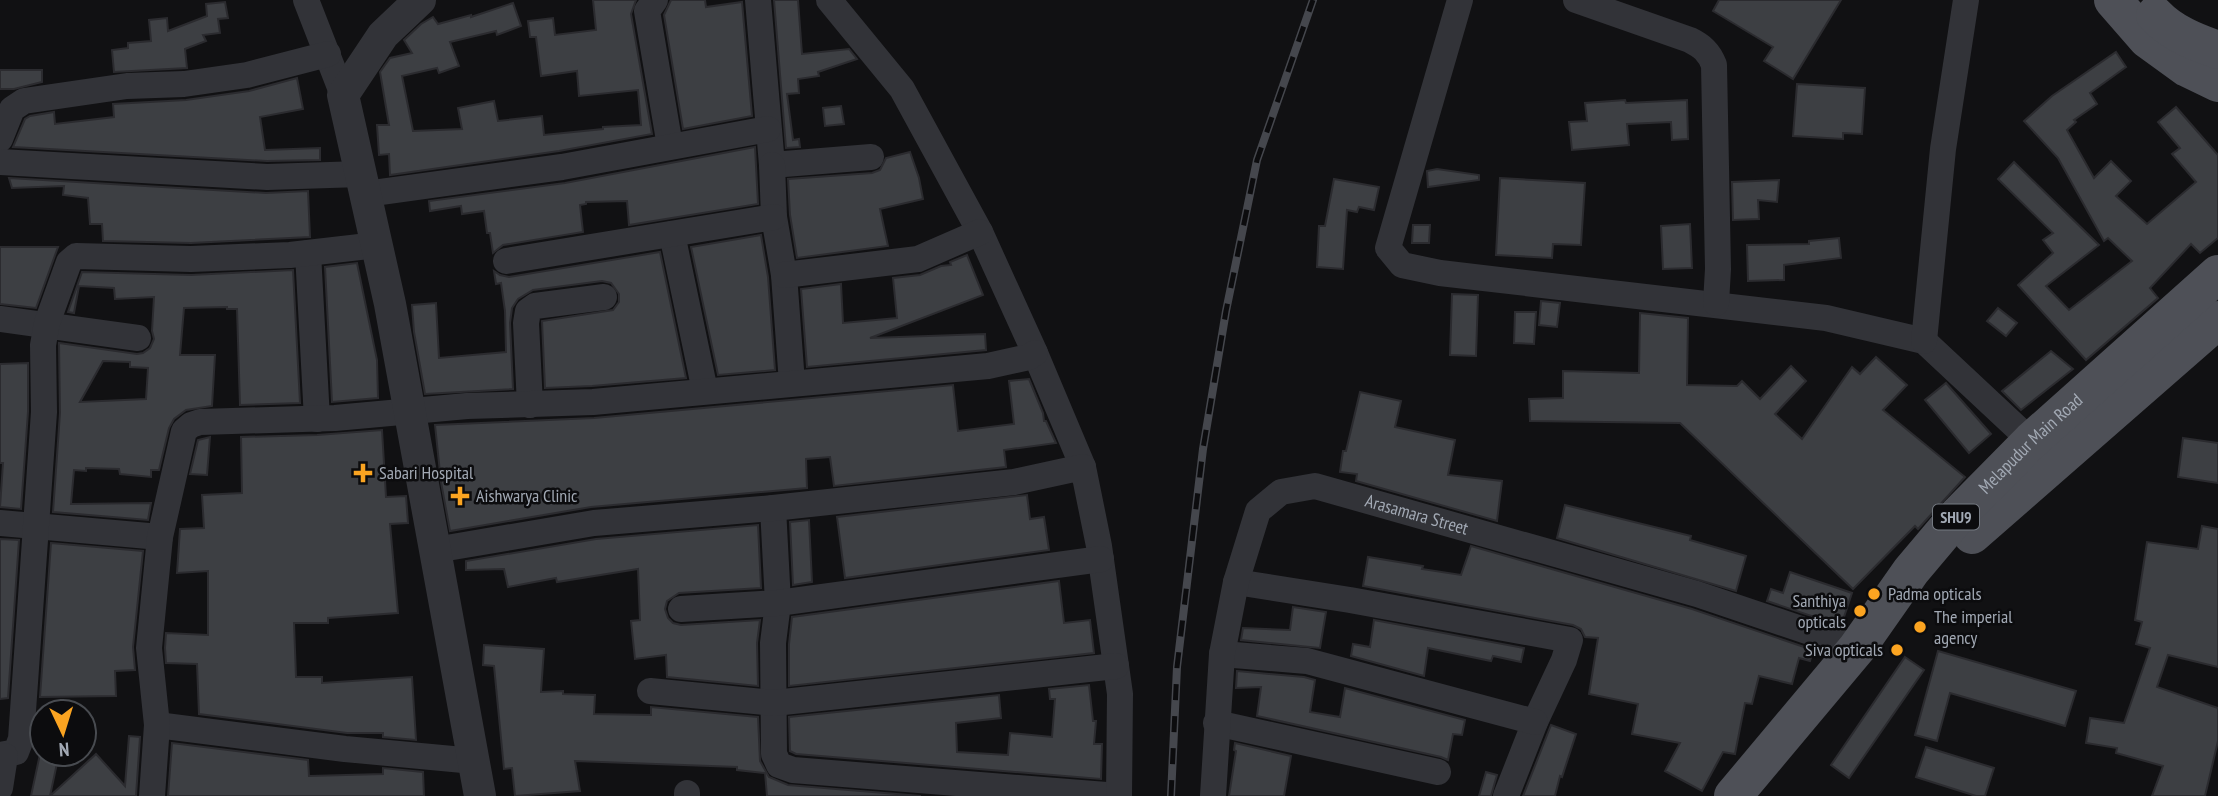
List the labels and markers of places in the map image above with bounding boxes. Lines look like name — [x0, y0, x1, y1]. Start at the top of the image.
place label: Sabari Hospital — [379, 461, 474, 484]
marker: Sabari Hospital — [353, 463, 373, 483]
place label: Aishwarya Clinic — [476, 484, 578, 507]
marker: Aishwarya Clinic — [450, 486, 470, 506]
place label: Padma opticals — [1888, 582, 1982, 605]
marker: Padma opticals — [1866, 586, 1882, 602]
place label: Santhiya opticals — [1792, 589, 1846, 633]
marker: Santhiya opticals — [1852, 603, 1868, 619]
place label: The imperial agency — [1934, 605, 2013, 649]
marker: The imperial agency — [1912, 619, 1928, 635]
place label: Siva opticals — [1805, 638, 1883, 661]
marker: Siva opticals — [1889, 642, 1905, 658]

